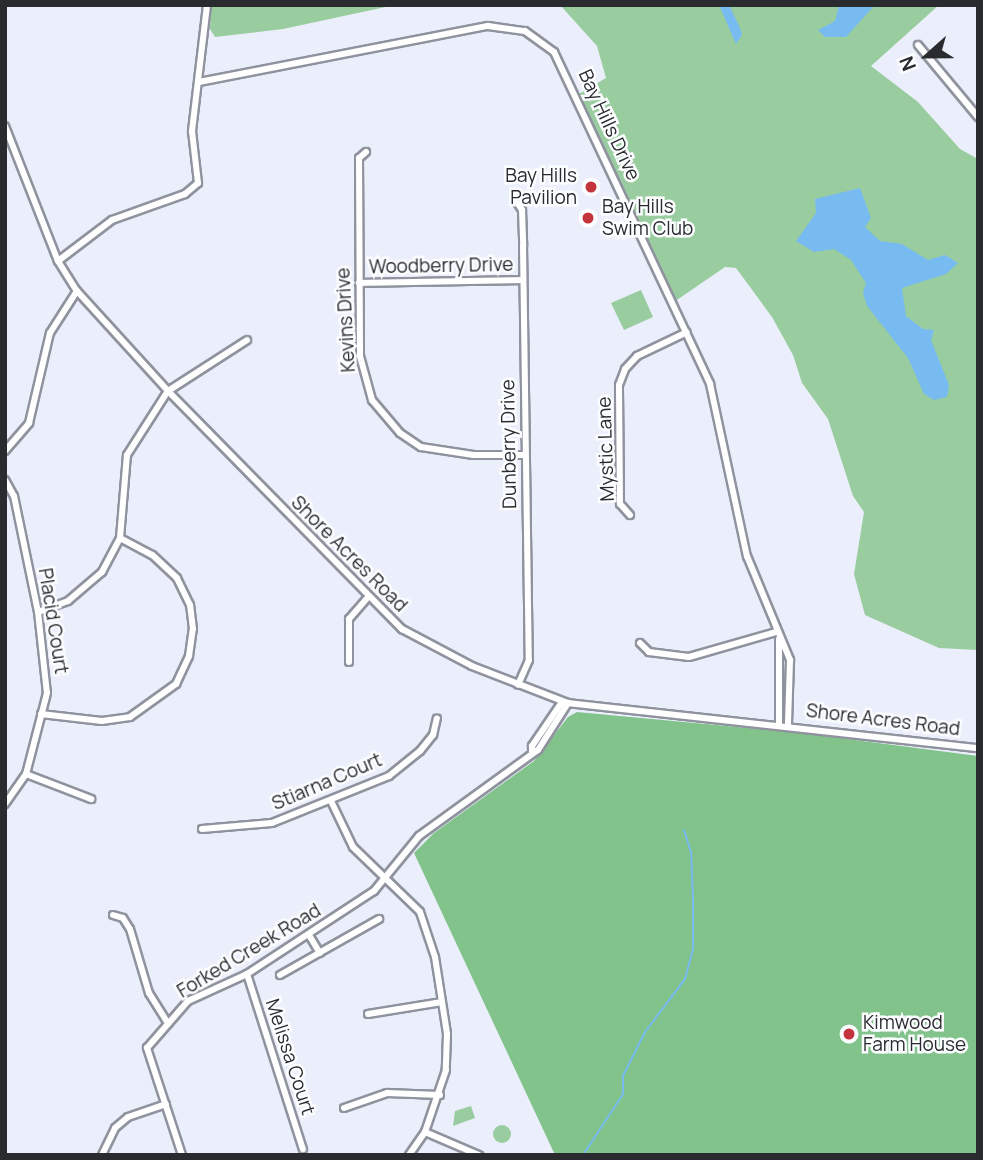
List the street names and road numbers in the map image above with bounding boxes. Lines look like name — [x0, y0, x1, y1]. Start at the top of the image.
street label: Bay Hills Drive — [573, 66, 645, 184]
street label: Woodberry Drive — [369, 253, 513, 279]
street label: Kevins Drive — [332, 267, 360, 373]
street label: Dunberry Drive — [496, 379, 522, 509]
street label: Mystic Lane — [593, 396, 619, 502]
street label: Shore Acres Road — [286, 491, 412, 617]
street label: Placid Court — [33, 566, 73, 676]
street label: Shore Acres Road — [805, 699, 961, 741]
street label: Stiarna Court — [269, 749, 385, 815]
street label: Forked Creek Road — [173, 899, 325, 1003]
street label: Melissa Court — [260, 996, 320, 1118]

